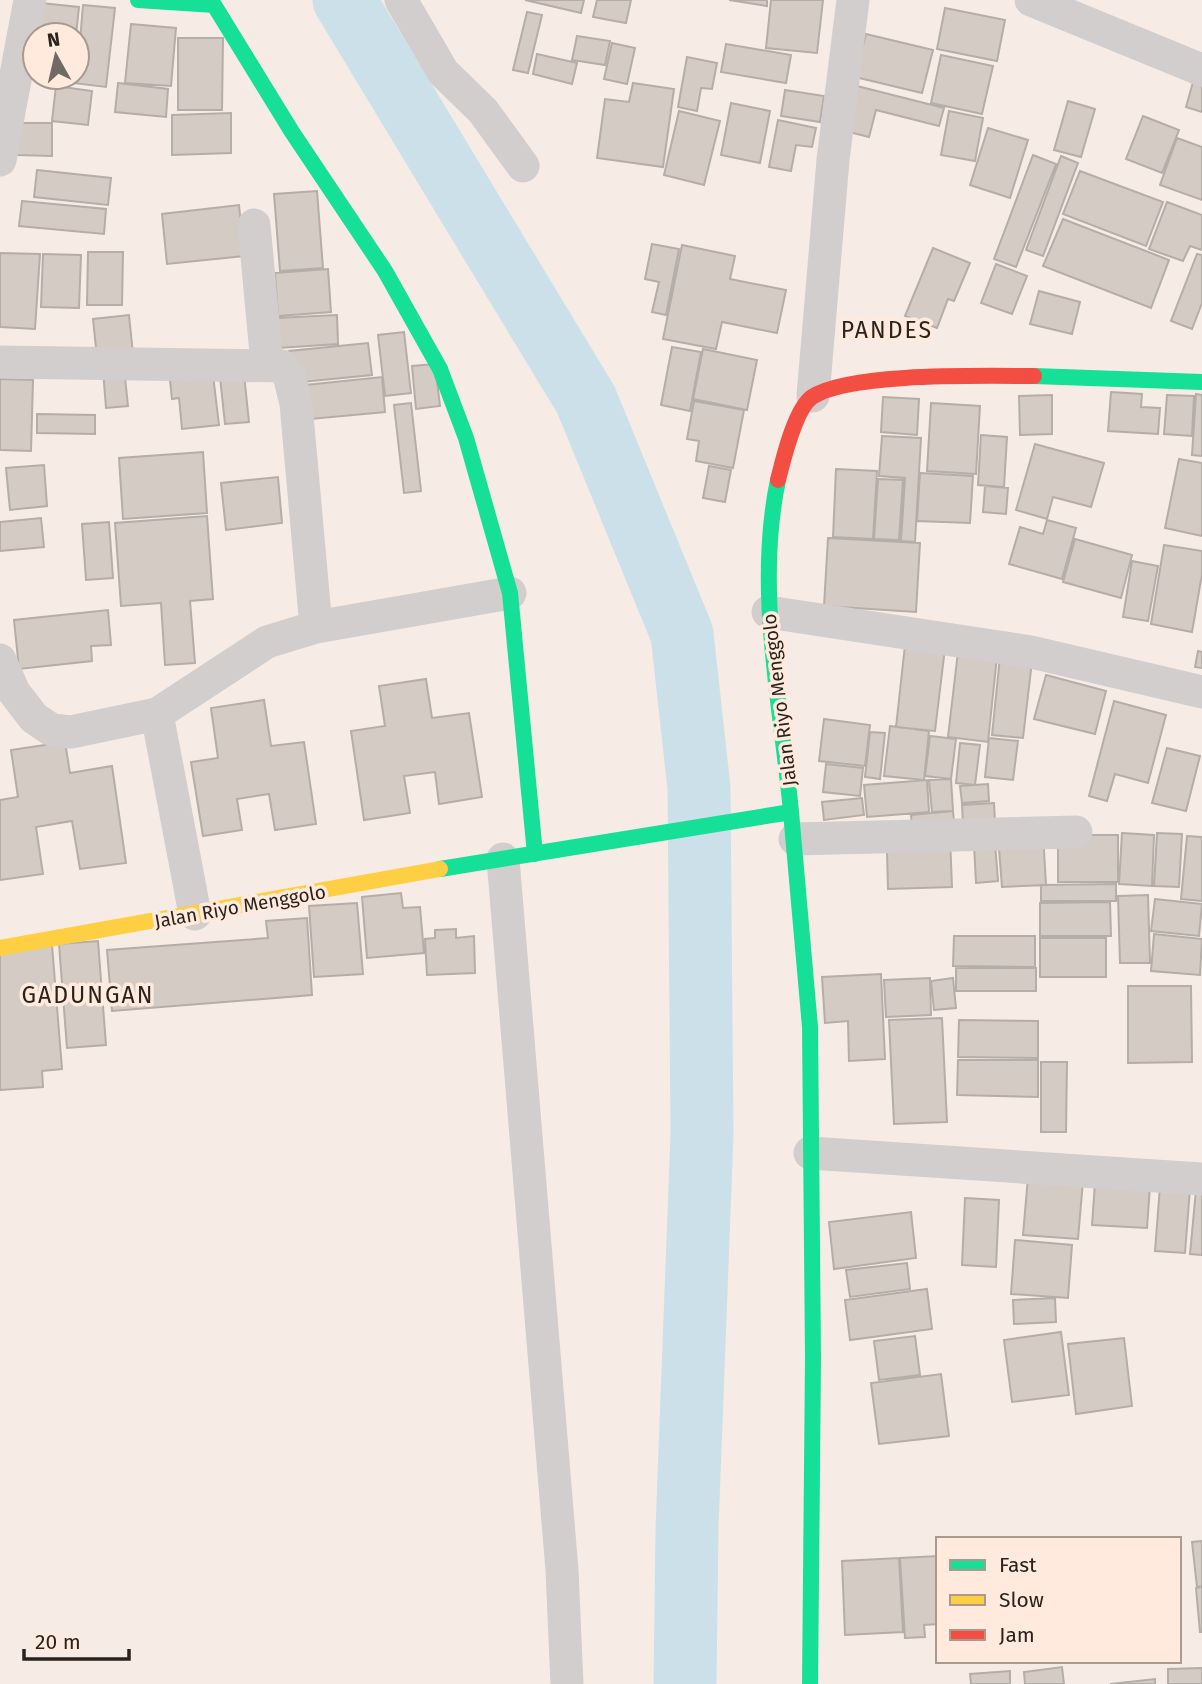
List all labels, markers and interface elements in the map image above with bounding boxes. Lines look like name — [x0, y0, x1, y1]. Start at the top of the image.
north arrow — [21, 21, 91, 91]
text: N — [46, 27, 62, 52]
district label: PANDES — [841, 316, 933, 344]
street label: Jalan Riyo Menggolo — [758, 612, 801, 787]
street label: Jalan Riyo Menggolo — [153, 880, 328, 933]
district label: GADUNGAN — [22, 981, 154, 1009]
legend — [936, 1537, 1181, 1663]
text: Fast — [999, 1552, 1037, 1578]
text: Slow — [999, 1587, 1044, 1613]
scale bar — [24, 1618, 130, 1662]
text: Jam — [999, 1622, 1035, 1648]
text: 20 m — [35, 1629, 81, 1655]

